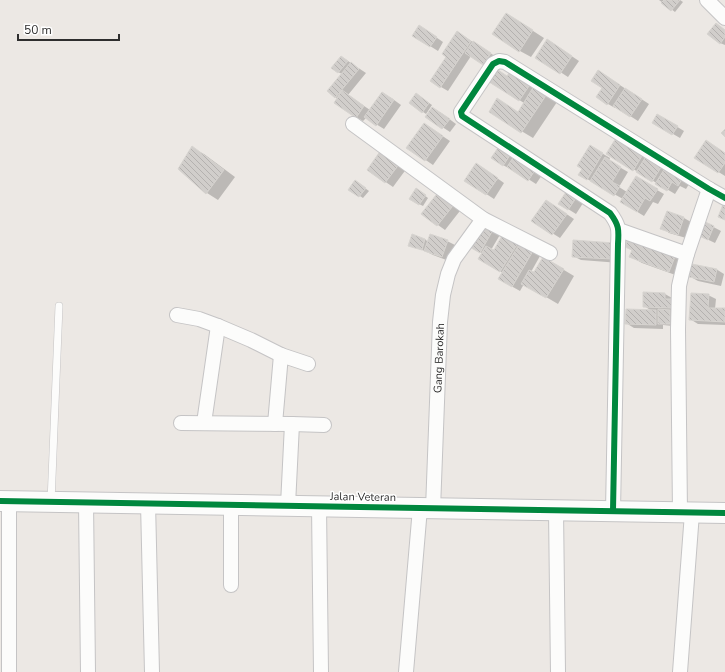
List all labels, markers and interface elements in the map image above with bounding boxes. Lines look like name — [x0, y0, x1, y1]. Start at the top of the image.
scale bar — [18, 16, 119, 42]
text: 50 m — [24, 22, 52, 38]
street label: Gang Barokah — [430, 323, 447, 393]
street label: Jalan Veteran — [329, 489, 396, 505]

